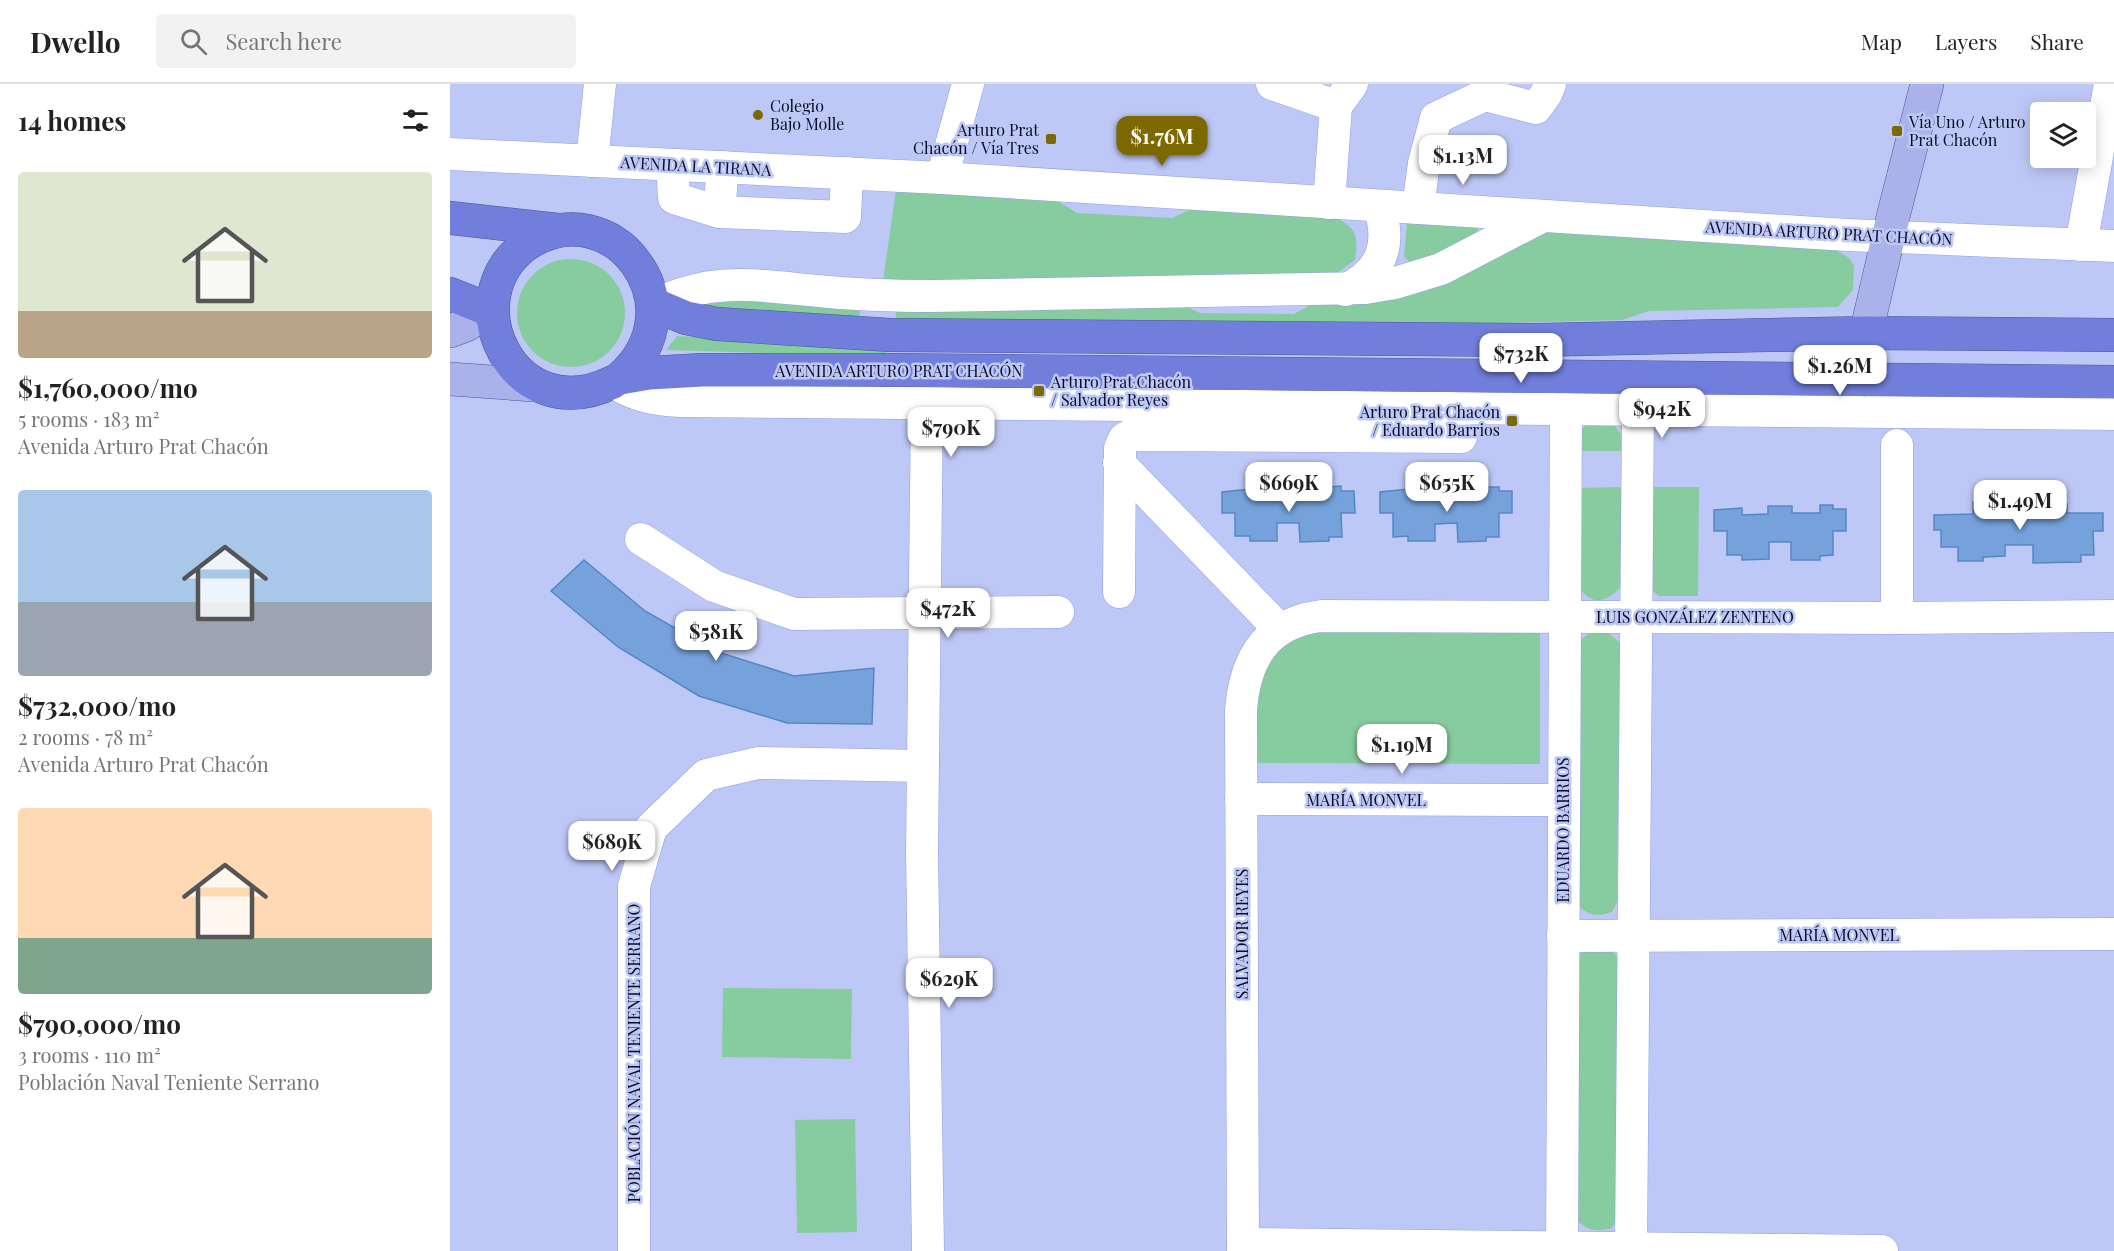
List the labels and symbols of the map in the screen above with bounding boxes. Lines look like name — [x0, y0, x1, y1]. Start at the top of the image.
place label: Colegio Bajo Molle — [770, 95, 844, 134]
marker: Colegio Bajo Molle — [751, 108, 765, 122]
place label: Vía Uno / Arturo Prat Chacón — [1908, 111, 2026, 150]
pin: $1.76M — [1113, 116, 1211, 167]
place label: Arturo Prat Chacón / Vía Tres — [913, 119, 1039, 158]
marker: Vía Uno / Arturo Prat Chacón — [1890, 124, 1904, 138]
marker: Arturo Prat Chacón / Vía Tres — [1044, 132, 1058, 146]
pin: $1.13M — [1414, 135, 1512, 186]
street label: AVENIDA LA TIRANA — [619, 151, 773, 180]
street label: AVENIDA ARTURO PRAT CHACÓN — [1704, 215, 1953, 249]
pin: $732K — [1479, 333, 1563, 384]
pin: $1.26M — [1791, 345, 1889, 396]
street label: AVENIDA ARTURO PRAT CHACÓN — [774, 360, 1023, 381]
place label: Arturo Prat Chacón / Salvador Reyes — [1050, 371, 1191, 410]
marker: Arturo Prat Chacón / Salvador Reyes — [1032, 384, 1046, 398]
pin: $942K — [1620, 388, 1704, 439]
place label: Arturo Prat Chacón / Eduardo Barrios — [1359, 401, 1500, 440]
pin: $790K — [909, 407, 993, 458]
marker: Arturo Prat Chacón / Eduardo Barrios — [1505, 414, 1519, 428]
pin: $669K — [1247, 462, 1331, 513]
pin: $655K — [1405, 462, 1489, 513]
pin: $1.49M — [1971, 480, 2069, 531]
pin: $472K — [906, 588, 990, 639]
street label: LUIS GONZÁLEZ ZENTENO — [1596, 606, 1794, 627]
pin: $581K — [674, 611, 758, 662]
pin: $1.19M — [1353, 724, 1451, 775]
street label: EDUARDO BARRIOS — [1552, 757, 1573, 903]
street label: MARÍA MONVEL — [1306, 789, 1426, 810]
pin: $689K — [570, 821, 654, 872]
street label: SALVADOR REYES — [1231, 869, 1252, 999]
street label: POBLACIÓN NAVAL TENIENTE SERRANO — [623, 903, 644, 1202]
street label: MARÍA MONVEL — [1779, 924, 1899, 945]
pin: $629K — [907, 958, 991, 1009]

